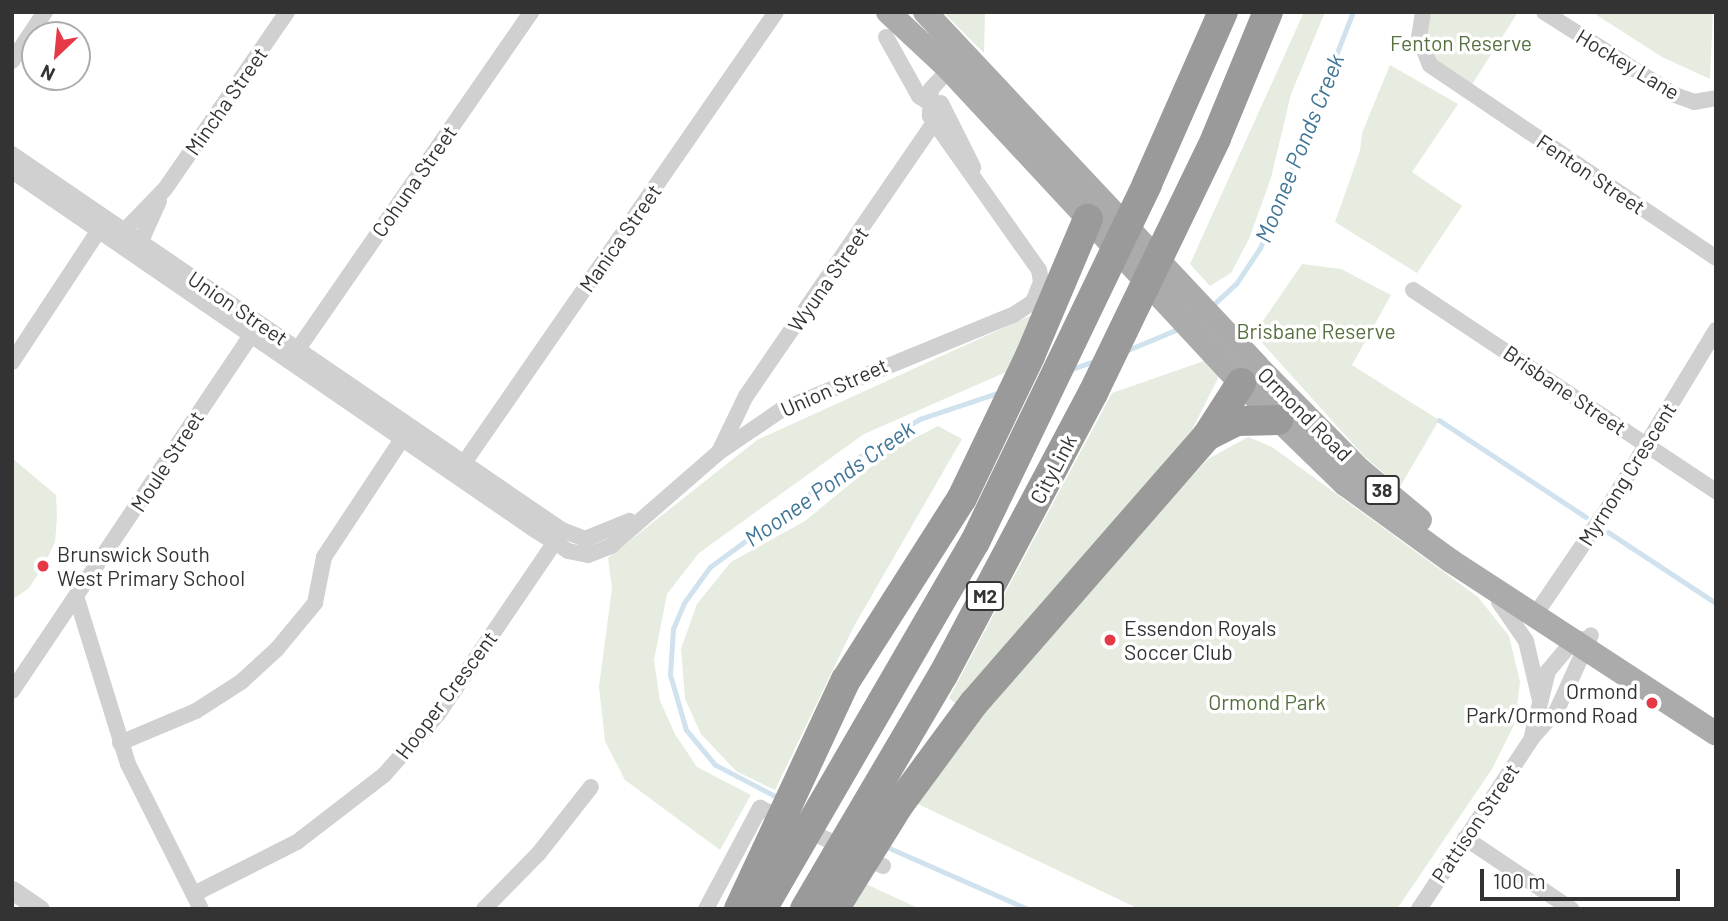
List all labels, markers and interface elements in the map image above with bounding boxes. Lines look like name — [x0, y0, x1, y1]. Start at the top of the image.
north arrow — [21, 21, 91, 91]
street label: Hockey Lane — [1572, 23, 1684, 105]
park label: Fenton Reserve — [1390, 30, 1532, 56]
street label: Mincha Street — [180, 42, 272, 160]
water label: Moonee Ponds Creek — [1249, 50, 1349, 246]
text: N — [37, 60, 58, 87]
street label: Cohuna Street — [366, 120, 462, 242]
street label: Fenton Street — [1532, 129, 1650, 219]
street label: Manica Street — [574, 179, 666, 297]
street label: Wyuna Street — [782, 221, 874, 337]
street label: Union Street — [183, 266, 293, 350]
park label: Brisbane Reserve — [1236, 318, 1396, 344]
street label: Brisbane Street — [1499, 340, 1631, 440]
street label: Union Street — [777, 352, 891, 422]
street label: Ormond Road — [1253, 362, 1357, 466]
street label: Myrnong Crescent — [1573, 398, 1681, 550]
street label: Moule Street — [125, 406, 209, 516]
water label: Moonee Ponds Creek — [739, 414, 919, 552]
street label: CityLink — [1024, 430, 1082, 508]
road number: 38 — [1364, 475, 1400, 505]
place label: Brunswick South West Primary School — [57, 541, 245, 591]
marker: Brunswick South West Primary School — [35, 558, 51, 574]
road number: M2 — [966, 580, 1004, 611]
place label: Essendon Royals Soccer Club — [1124, 615, 1276, 665]
street label: Hooper Crescent — [390, 626, 502, 764]
marker: Essendon Royals Soccer Club — [1102, 632, 1118, 648]
place label: Ormond Park/Ormond Road — [1466, 678, 1638, 728]
park label: Ormond Park — [1208, 689, 1326, 715]
marker: Ormond Park/Ormond Road — [1644, 695, 1660, 711]
street label: Pattison Street — [1426, 759, 1524, 887]
scale bar — [1483, 855, 1682, 899]
text: 100 m — [1493, 868, 1546, 893]

